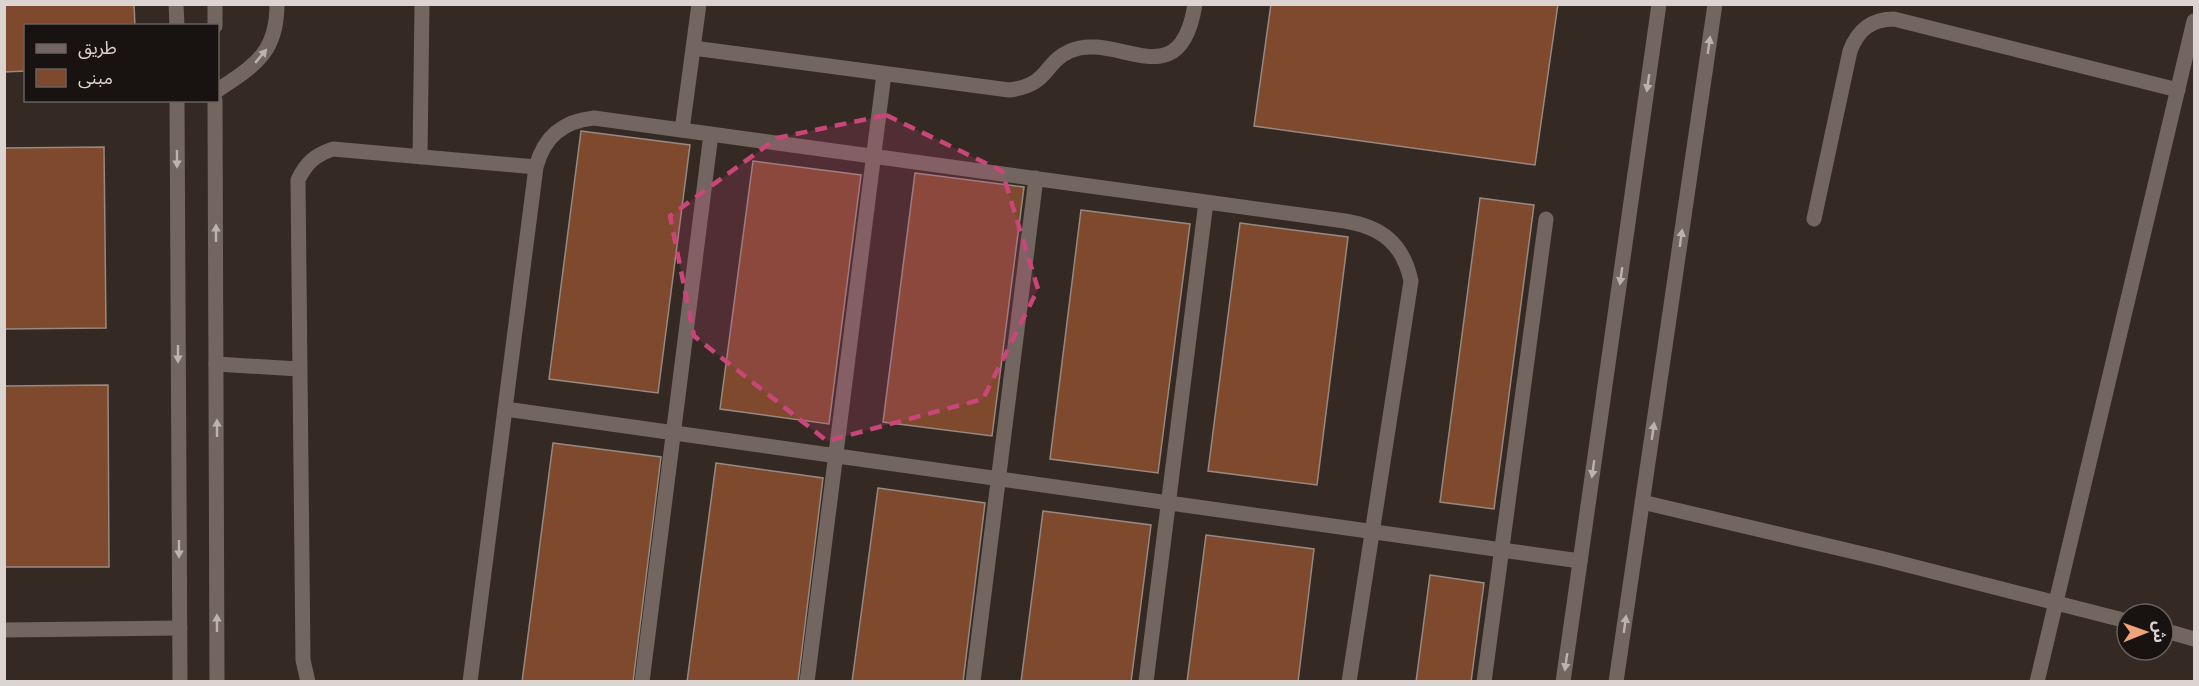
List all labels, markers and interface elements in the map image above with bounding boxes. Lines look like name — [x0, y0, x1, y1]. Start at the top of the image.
legend — [24, 24, 219, 102]
one-way arrow — [1705, 35, 1714, 54]
text: طريق — [78, 37, 117, 59]
one-way arrow — [255, 48, 268, 64]
text: مبنى — [78, 67, 113, 89]
one-way arrow — [1644, 74, 1653, 93]
one-way arrow — [172, 149, 182, 168]
one-way arrow — [211, 224, 221, 243]
one-way arrow — [1677, 228, 1686, 247]
one-way arrow — [1616, 267, 1625, 286]
one-way arrow — [173, 344, 183, 363]
one-way arrow — [212, 419, 222, 438]
one-way arrow — [1648, 421, 1657, 440]
one-way arrow — [1589, 460, 1598, 479]
one-way arrow — [174, 539, 184, 558]
north arrow — [2115, 602, 2175, 662]
one-way arrow — [212, 614, 222, 633]
one-way arrow — [1620, 614, 1629, 633]
text: ش — [2149, 621, 2169, 643]
one-way arrow — [1561, 653, 1570, 672]

